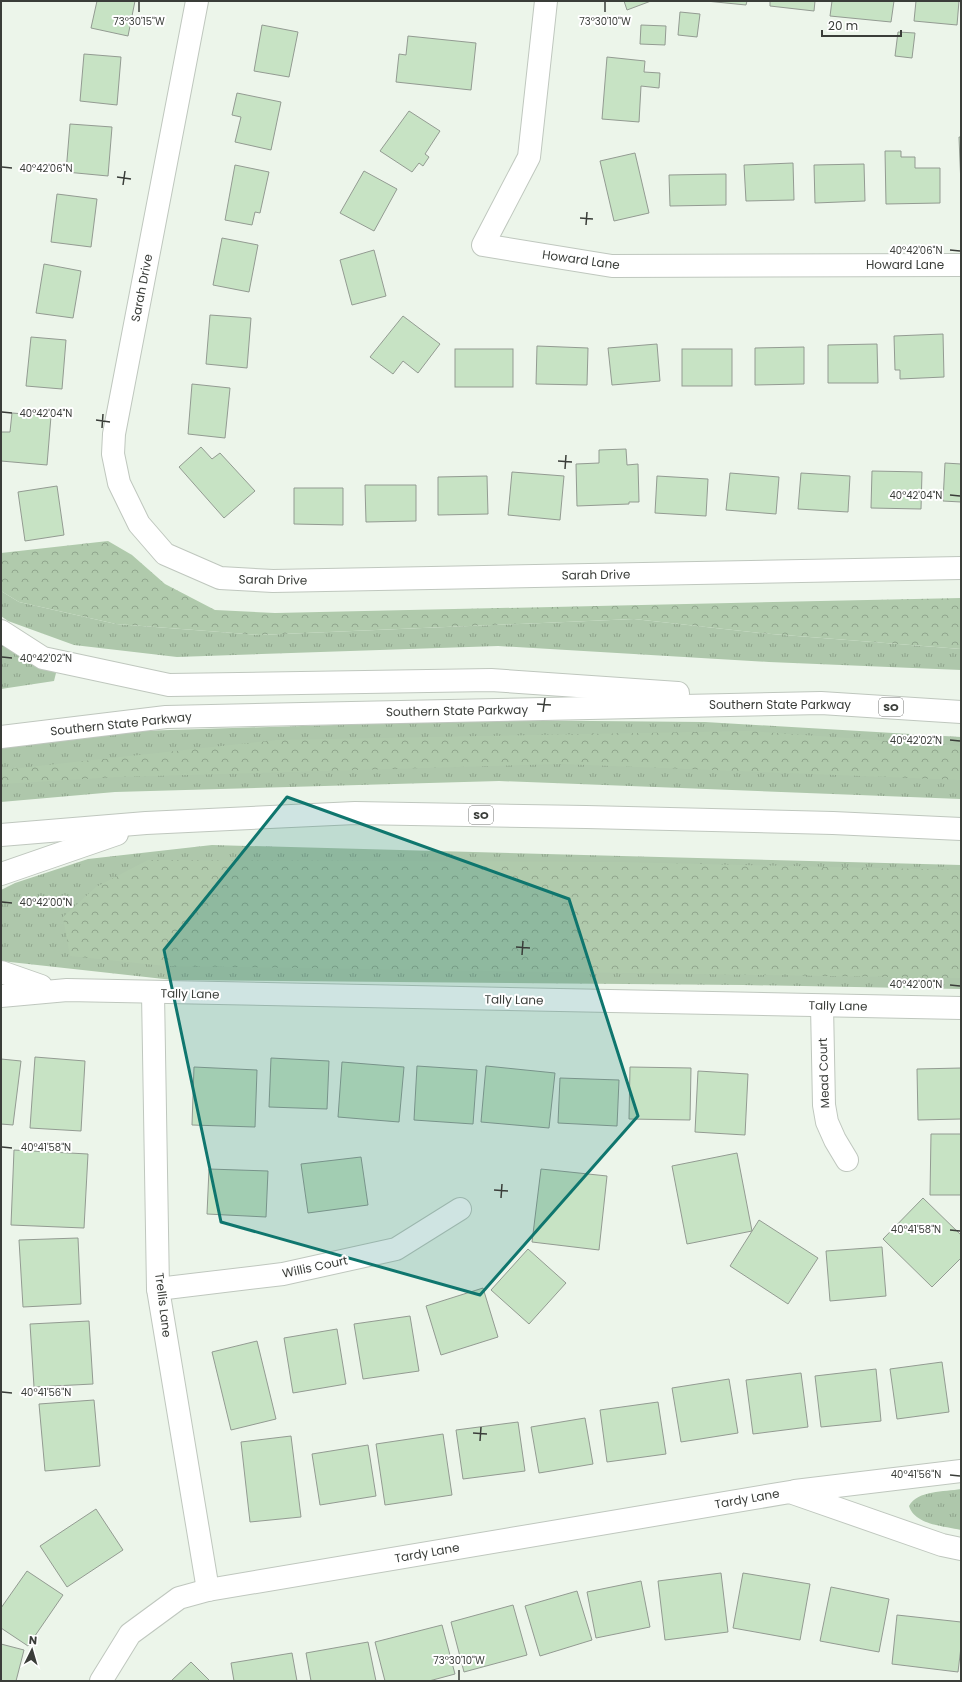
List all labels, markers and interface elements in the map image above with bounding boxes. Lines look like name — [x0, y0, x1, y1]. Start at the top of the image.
scale bar — [822, 12, 901, 38]
text: 73°30'15"W — [113, 14, 165, 29]
text: 73°30'10"W — [579, 14, 631, 29]
text: 20 m — [828, 17, 858, 34]
text: 40°42'06"N — [20, 161, 72, 176]
text: 40°42'06"N — [890, 243, 942, 258]
street label: Howard Lane — [541, 246, 621, 273]
street label: Sarah Drive — [127, 253, 156, 323]
street label: Howard Lane — [866, 256, 944, 273]
text: 40°42'04"N — [20, 406, 72, 421]
text: 40°42'04"N — [890, 488, 942, 503]
street label: Sarah Drive — [561, 565, 630, 584]
street label: Sarah Drive — [239, 570, 308, 589]
text: 40°42'02"N — [20, 651, 72, 666]
street label: Southern State Parkway — [709, 696, 851, 713]
road number: SO — [879, 698, 903, 716]
street label: Southern State Parkway — [386, 701, 528, 720]
street label: Southern State Parkway — [49, 708, 193, 739]
text: 40°42'02"N — [890, 733, 942, 748]
road number: SO — [469, 806, 493, 824]
text: 40°42'00"N — [20, 895, 72, 910]
text: 40°42'00"N — [890, 977, 942, 992]
street label: Tally Lane — [160, 984, 220, 1003]
street label: Tally Lane — [484, 990, 544, 1009]
street label: Tally Lane — [808, 996, 868, 1015]
street label: Mead Court — [814, 1037, 833, 1109]
text: 40°41'58"N — [21, 1140, 71, 1155]
text: 40°41'58"N — [891, 1222, 941, 1237]
street label: Willis Court — [281, 1251, 349, 1282]
street label: Trellis Lane — [151, 1272, 176, 1338]
text: 40°41'56"N — [21, 1385, 71, 1400]
text: 40°41'56"N — [891, 1467, 941, 1482]
street label: Tardy Lane — [713, 1484, 781, 1513]
street label: Tardy Lane — [393, 1538, 461, 1567]
north arrow — [12, 1630, 52, 1670]
text: N — [28, 1632, 38, 1648]
text: 73°30'10"W — [433, 1653, 485, 1668]

